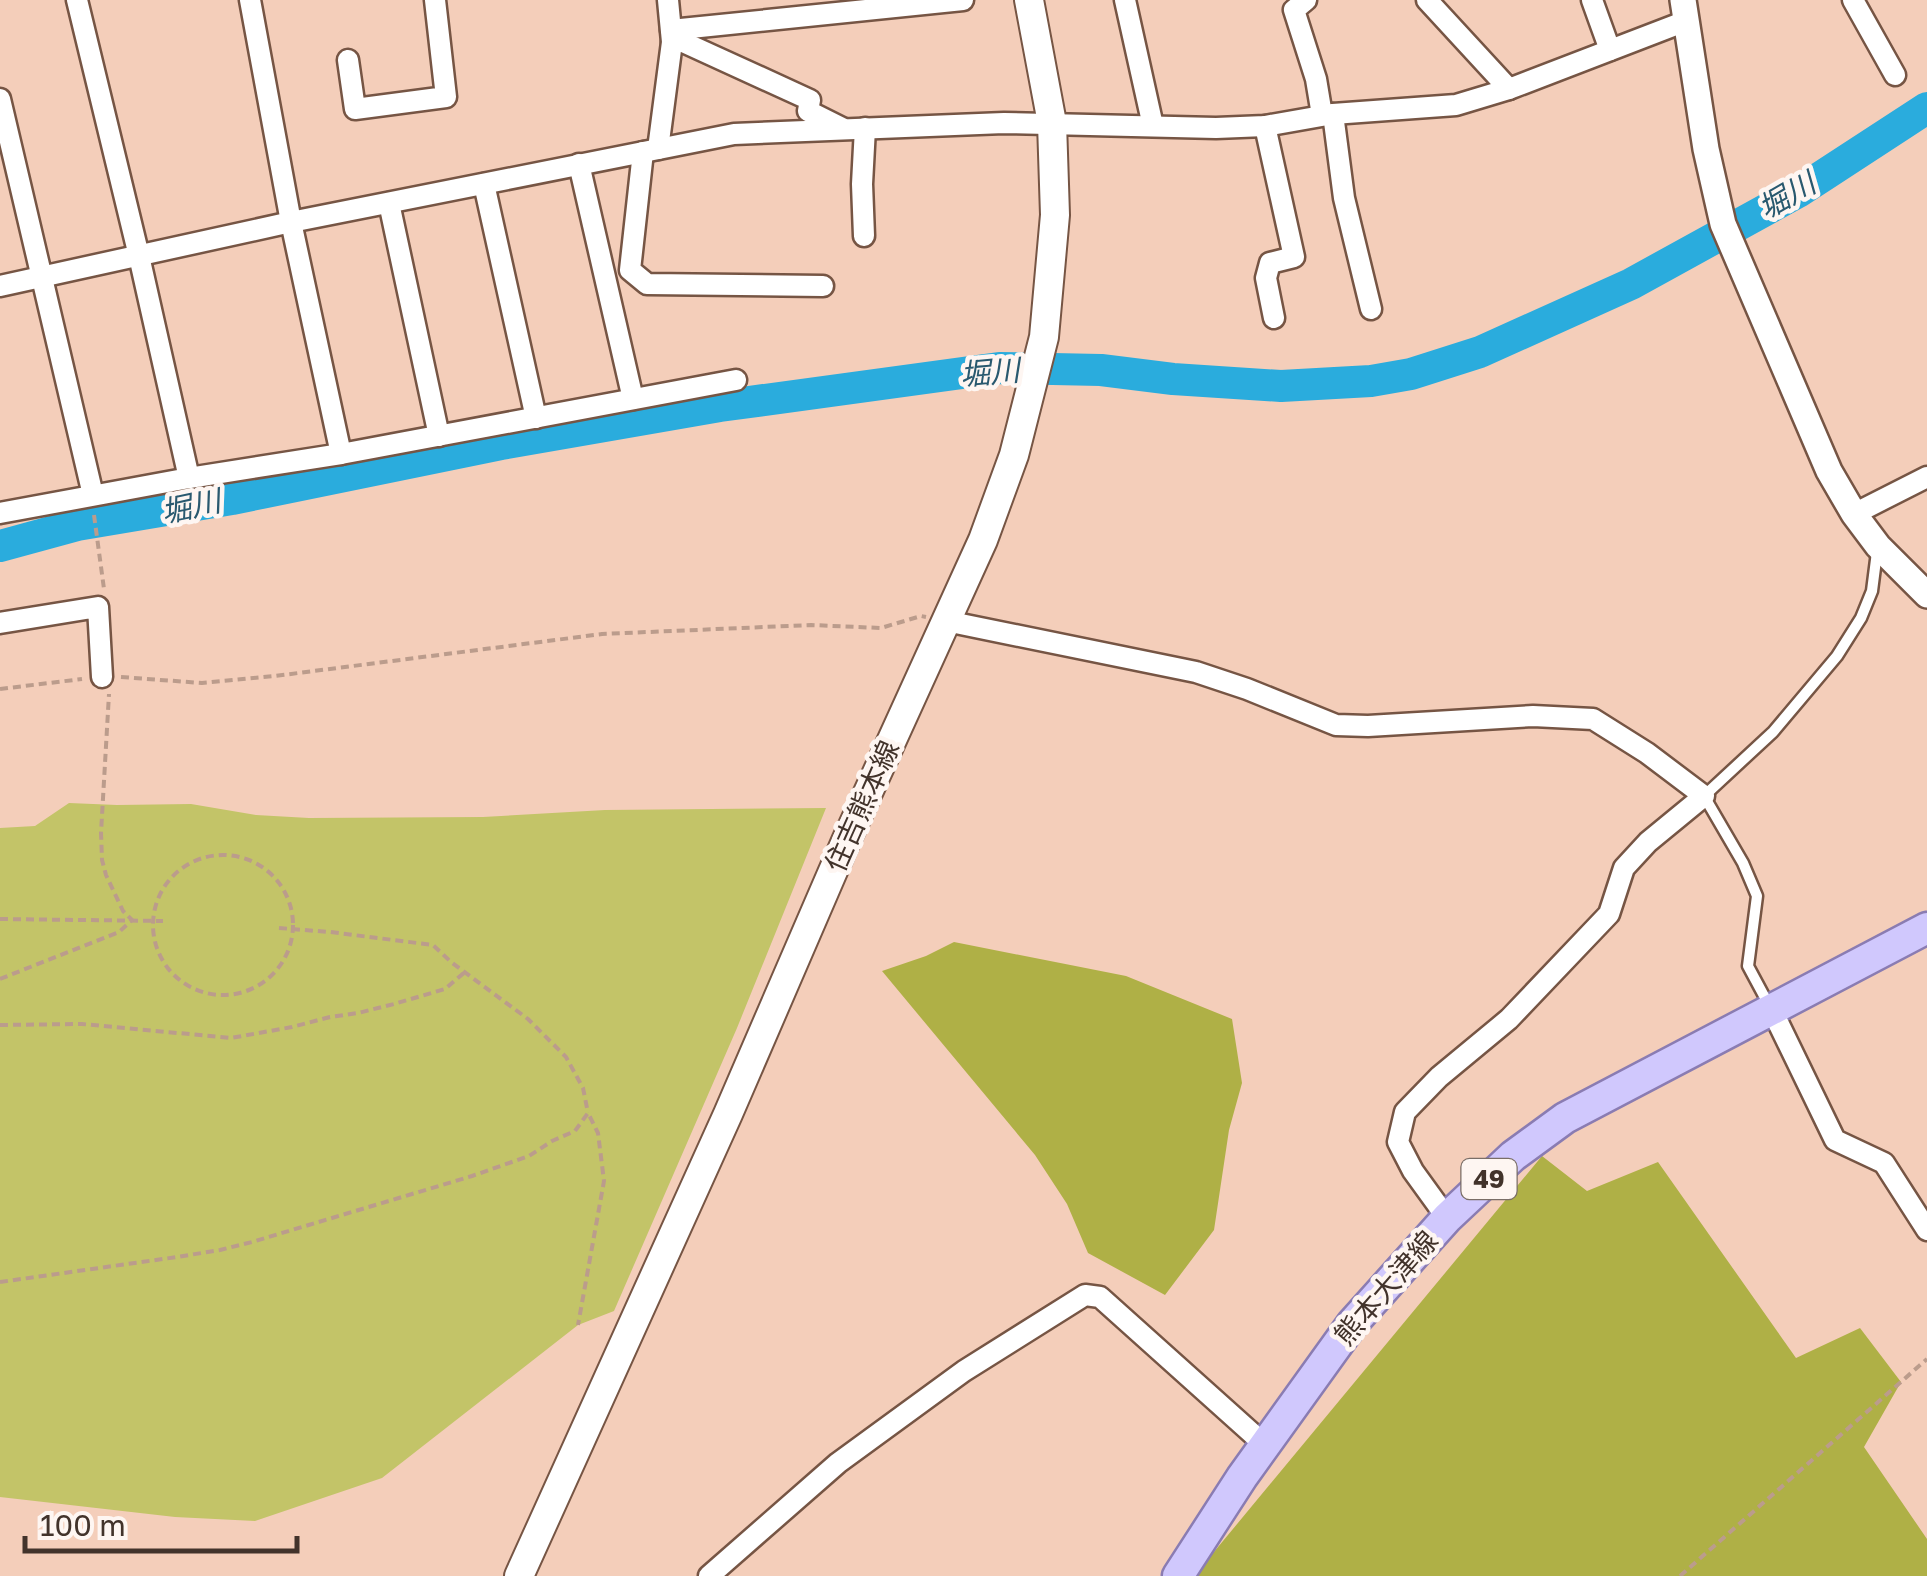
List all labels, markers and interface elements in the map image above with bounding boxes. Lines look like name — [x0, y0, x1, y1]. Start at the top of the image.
water label: 堀川 — [1752, 163, 1824, 226]
water label: 堀川 — [958, 351, 1024, 393]
water label: 堀川 — [158, 482, 227, 530]
street label: 住吉熊本線 — [818, 735, 905, 876]
road number: 49 — [1462, 1159, 1516, 1199]
street label: 熊本大津線 — [1327, 1224, 1444, 1351]
scale bar — [25, 1491, 298, 1553]
text: 100 m — [40, 1507, 126, 1543]

